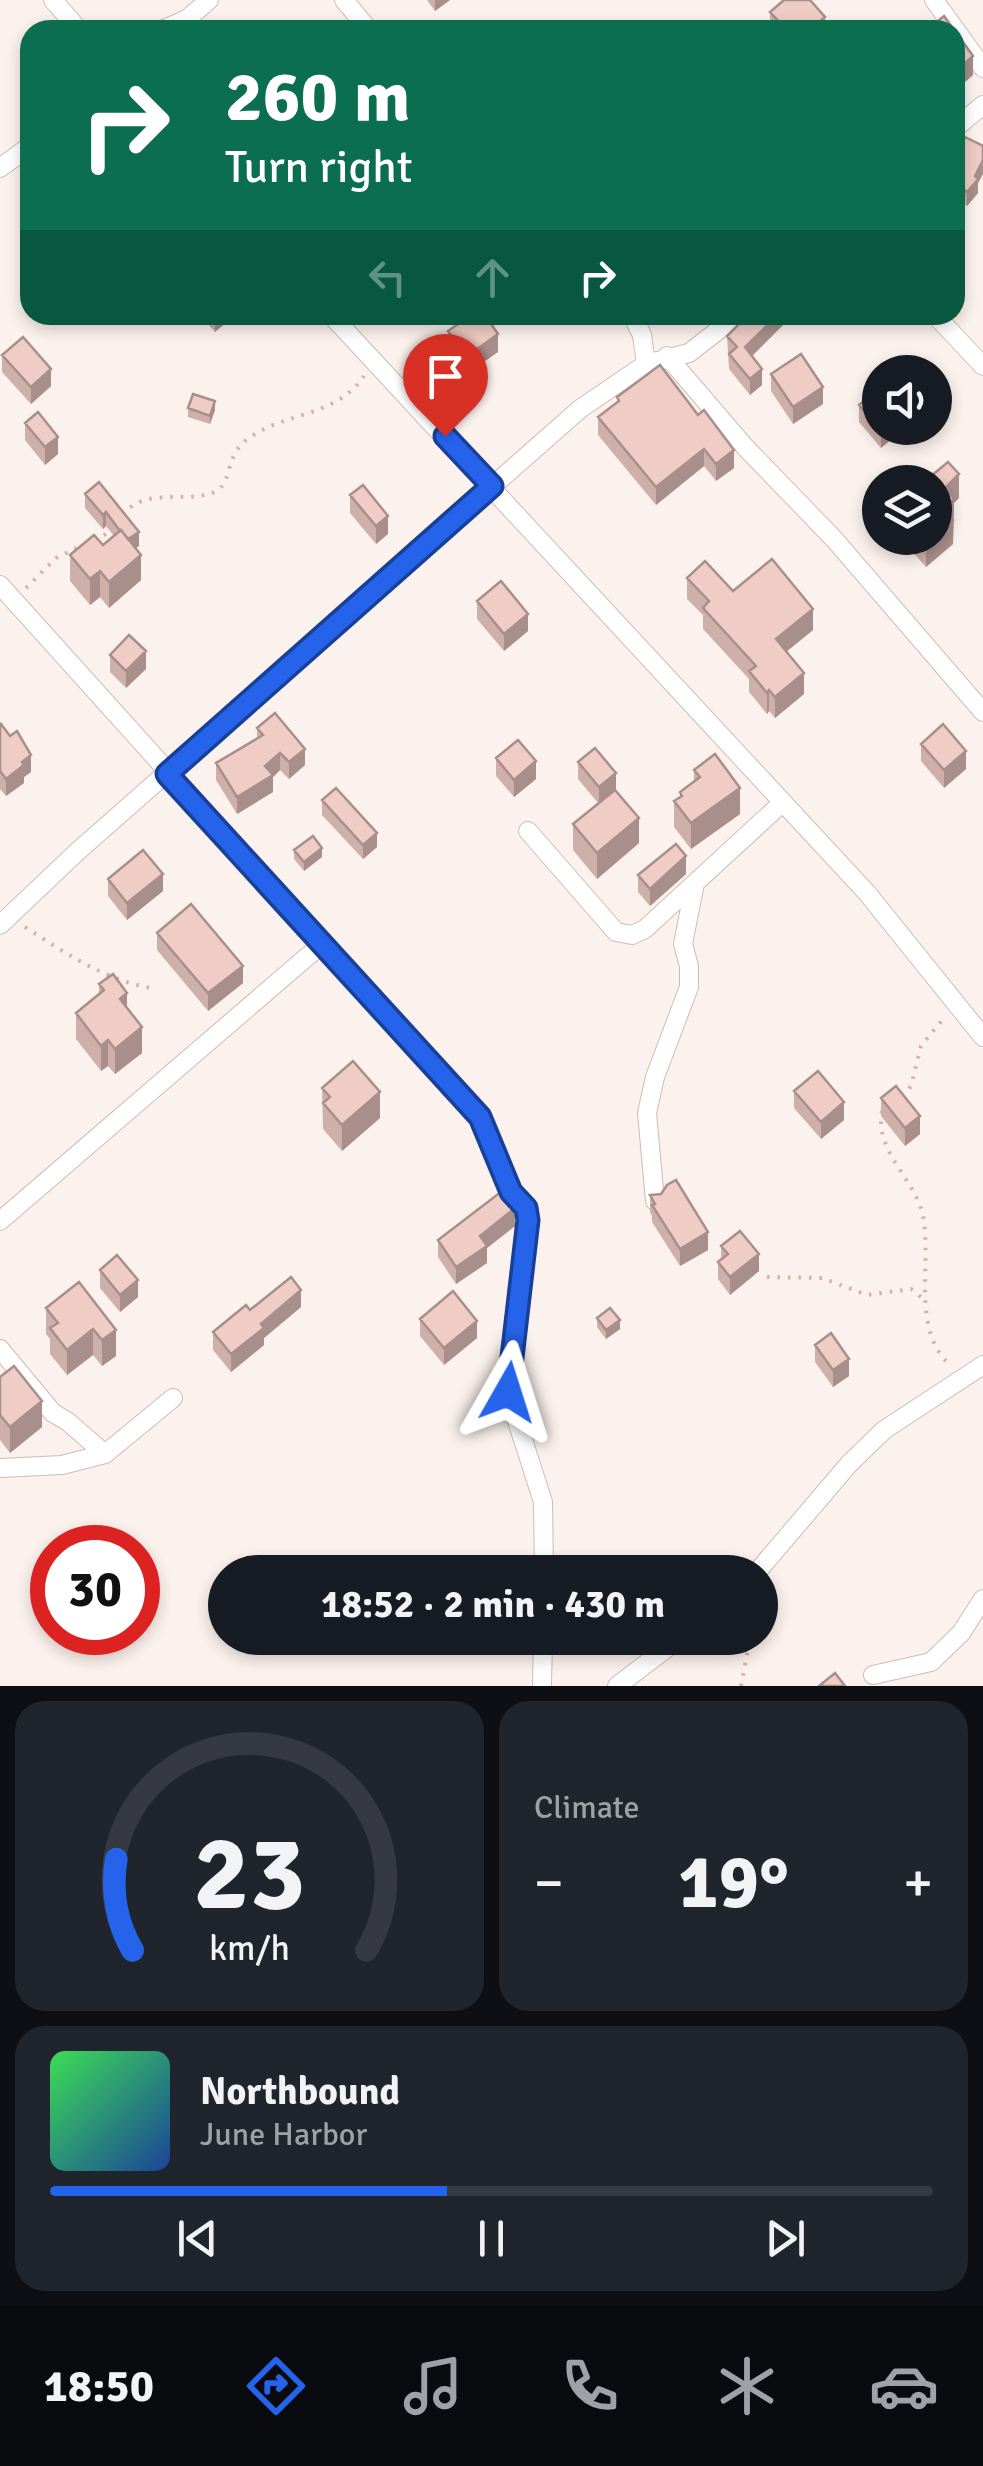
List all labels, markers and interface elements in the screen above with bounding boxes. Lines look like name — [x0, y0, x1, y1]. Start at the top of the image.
text: 260 m — [225, 54, 410, 140]
icon: right — [60, 60, 190, 190]
text: Turn right — [225, 140, 413, 195]
icon: left — [360, 250, 415, 305]
icon: ahead — [465, 250, 520, 305]
icon: right — [570, 250, 625, 305]
pin — [403, 334, 488, 437]
icon: arrive — [418, 349, 473, 404]
map controls — [862, 355, 952, 555]
button: sound — [862, 355, 952, 445]
button: layers — [862, 465, 952, 555]
position arrow — [456, 1340, 560, 1444]
speed limit sign: 30 — [30, 1525, 160, 1655]
text: 18:52 · 2 min · 430 m — [321, 1581, 665, 1628]
text: Climate — [534, 1788, 640, 1827]
text: 23 — [193, 1810, 306, 1938]
text: 19° — [678, 1836, 789, 1929]
text: − — [534, 1849, 564, 1917]
text: + — [903, 1849, 933, 1917]
text: km/h — [209, 1926, 290, 1970]
text: Northbound — [200, 2068, 400, 2115]
text: June Harbor — [200, 2115, 367, 2154]
icon: previous — [170, 2211, 225, 2266]
icon: pause — [464, 2211, 519, 2266]
icon: next — [758, 2211, 813, 2266]
icon: directions — [241, 2351, 311, 2421]
icon: music — [398, 2351, 468, 2421]
icon: phone — [555, 2351, 625, 2421]
icon: climate — [712, 2351, 782, 2421]
icon: car — [869, 2351, 939, 2421]
text: 18:50 — [44, 2359, 154, 2414]

